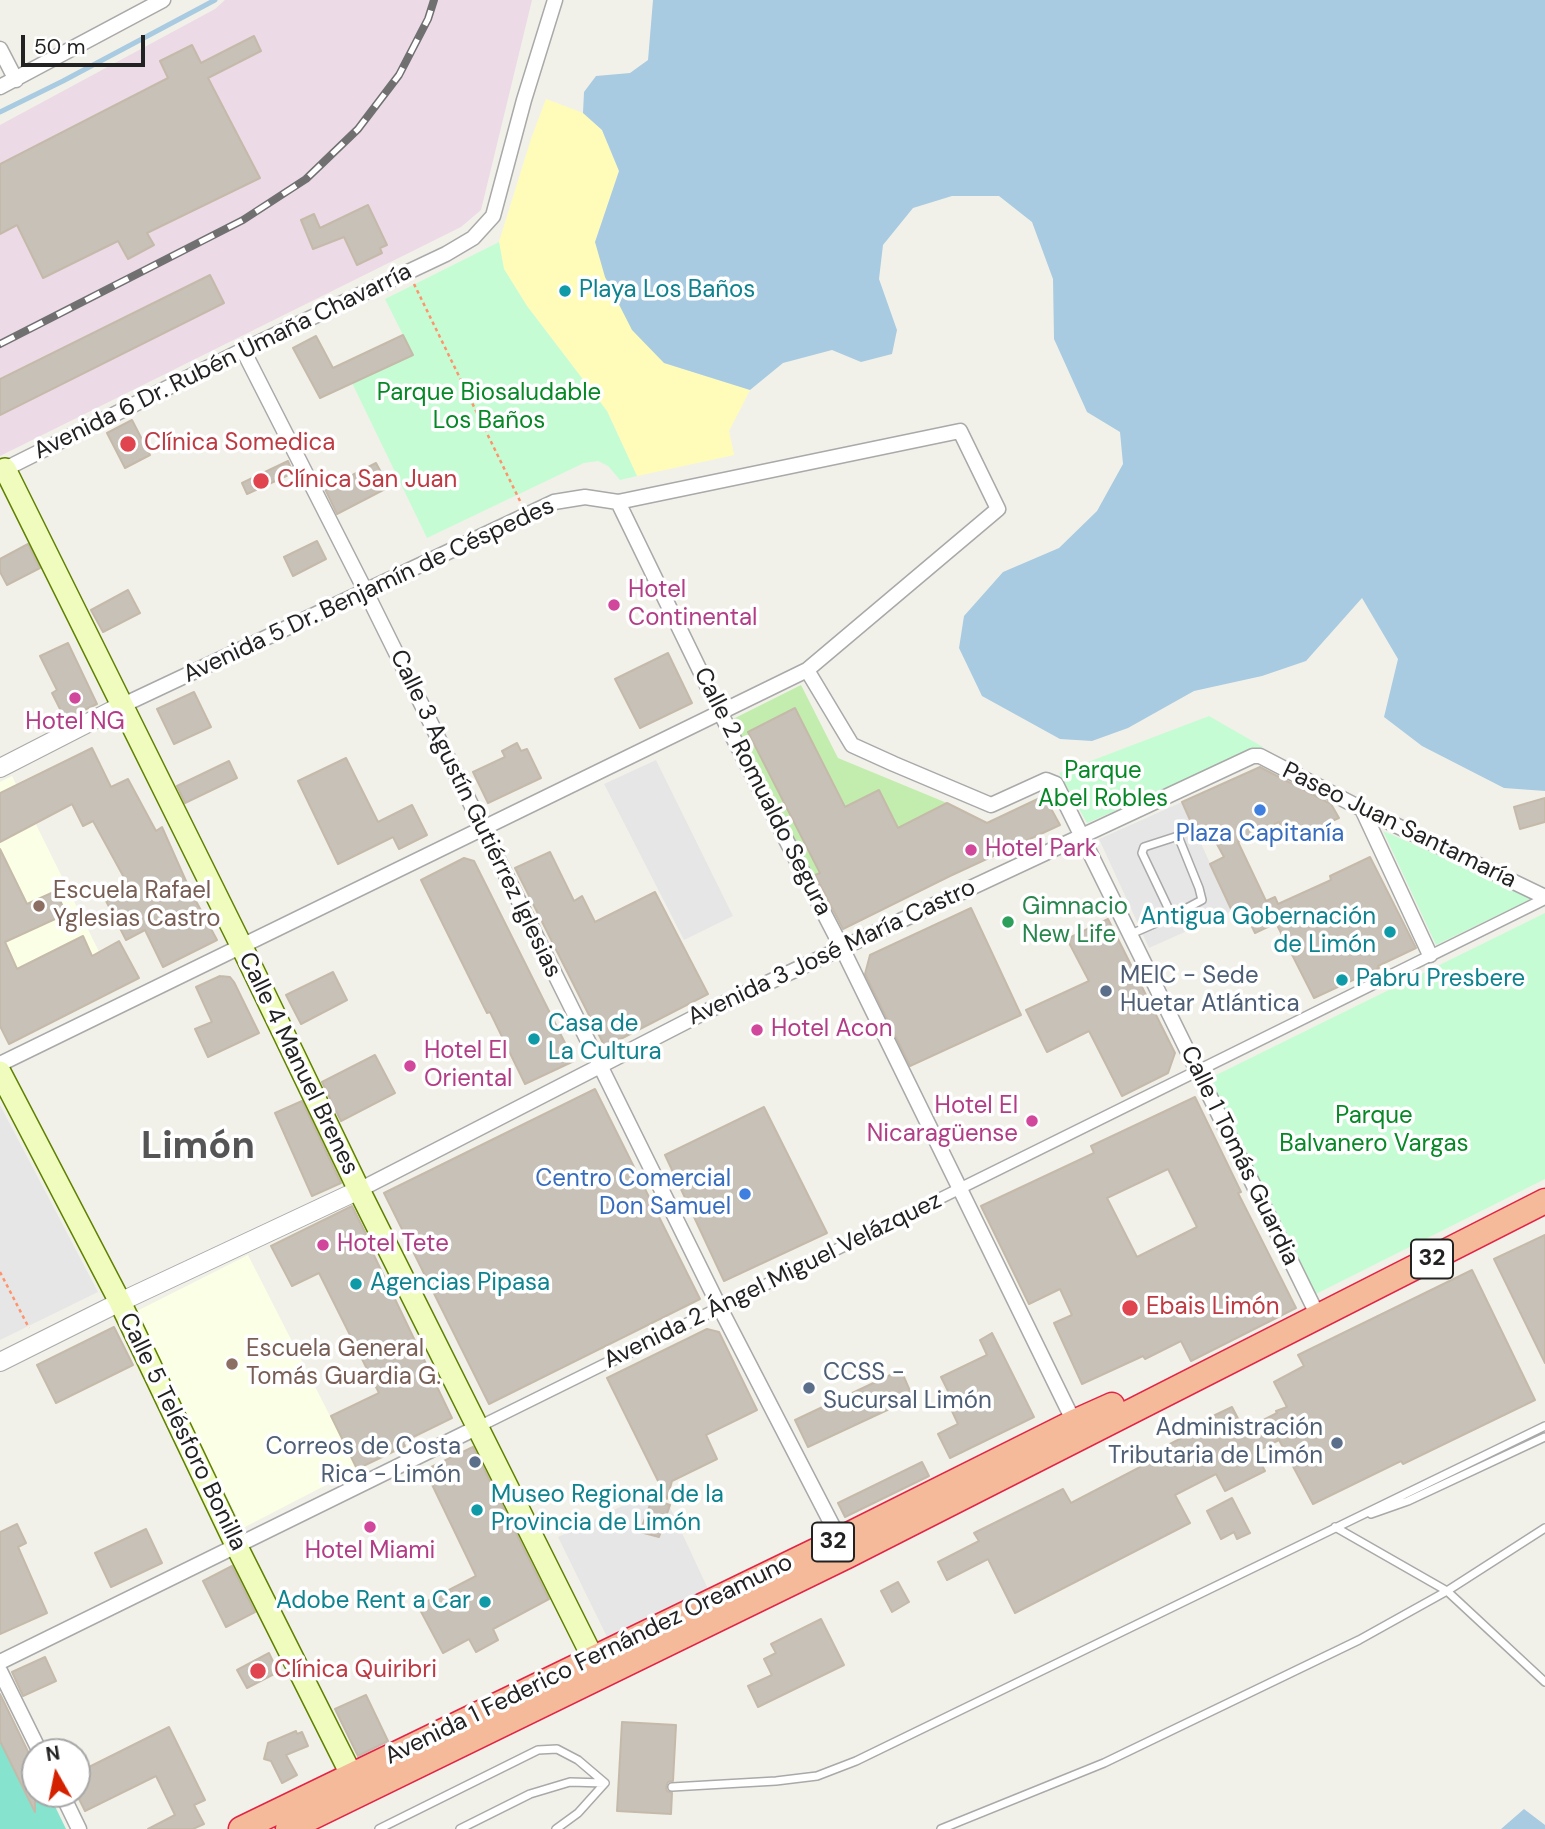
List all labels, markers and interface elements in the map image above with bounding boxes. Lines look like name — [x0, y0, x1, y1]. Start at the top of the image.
scale bar — [24, 21, 149, 65]
text: 50 m — [34, 33, 85, 61]
street label: Avenida 6 Dr. Rubén Umaña Chavarría — [30, 258, 416, 466]
place label: Playa Los Baños — [579, 277, 755, 305]
marker: Playa Los Baños — [557, 283, 573, 299]
park label: Parque Biosaludable Los Baños — [377, 380, 601, 436]
place label: Clínica Somedica — [144, 430, 335, 458]
marker: Clínica Somedica — [118, 434, 138, 454]
place label: Clínica San Juan — [277, 467, 457, 495]
marker: Clínica San Juan — [251, 471, 271, 491]
street label: Avenida 5 Dr. Benjamín de Céspedes — [179, 492, 559, 690]
place label: Hotel Continental — [628, 577, 757, 633]
marker: Hotel Continental — [606, 597, 622, 613]
street label: Calle 3 Agustín Gutiérrez Iglesias — [383, 645, 567, 983]
street label: Calle 2 Romualdo Segura — [687, 663, 837, 921]
marker: Hotel NG — [67, 690, 83, 706]
place label: Hotel NG — [25, 709, 125, 737]
street label: Paseo Juan Santamaría — [1277, 757, 1521, 895]
park label: Parque Abel Robles — [1038, 758, 1168, 814]
marker: Plaza Capitanía — [1252, 802, 1268, 818]
place label: Plaza Capitanía — [1176, 821, 1344, 849]
place label: Hotel Park — [985, 836, 1097, 864]
marker: Hotel Park — [963, 842, 979, 858]
street label: Avenida 3 José María Castro — [684, 874, 980, 1032]
place label: Escuela Rafael Yglesias Castro — [53, 878, 220, 934]
place label: Gimnacio New Life — [1022, 894, 1128, 950]
marker: Escuela Rafael Yglesias Castro — [31, 898, 47, 914]
place label: Antigua Gobernación de Limón — [1140, 904, 1376, 960]
marker: Gimnacio New Life — [1000, 914, 1016, 930]
marker: Antigua Gobernación de Limón — [1382, 924, 1398, 940]
street label: Calle 4 Manuel Brenes — [232, 948, 364, 1180]
place label: MEIC - Sede Huetar Atlántica — [1120, 963, 1300, 1019]
place label: Pabru Presbere — [1356, 966, 1525, 994]
marker: Pabru Presbere — [1334, 972, 1350, 988]
marker: MEIC - Sede Huetar Atlántica — [1098, 983, 1114, 999]
place label: Casa de La Cultura — [548, 1011, 661, 1067]
place label: Hotel Acon — [771, 1016, 893, 1044]
marker: Hotel Acon — [749, 1022, 765, 1038]
marker: Casa de La Cultura — [526, 1031, 542, 1047]
place label: Hotel El Oriental — [424, 1038, 512, 1094]
street label: Calle 1 Tomás Guardia — [1173, 1042, 1305, 1270]
marker: Hotel El Oriental — [402, 1058, 418, 1074]
place label: Hotel El Nicaragüense — [867, 1093, 1018, 1149]
park label: Parque Balvanero Vargas — [1279, 1103, 1469, 1159]
marker: Hotel El Nicaragüense — [1024, 1113, 1040, 1129]
district label: Limón — [141, 1125, 255, 1171]
place label: Centro Comercial Don Samuel — [535, 1166, 731, 1222]
marker: Centro Comercial Don Samuel — [737, 1186, 753, 1202]
street label: Avenida 2 Ángel Miguel Velázquez — [600, 1187, 946, 1375]
place label: Hotel Tete — [337, 1231, 449, 1259]
marker: Hotel Tete — [315, 1237, 331, 1253]
road number: 32 — [1411, 1240, 1453, 1278]
place label: Agencias Pipasa — [370, 1270, 550, 1298]
marker: Agencias Pipasa — [348, 1276, 364, 1292]
place label: Ebais Limón — [1146, 1294, 1280, 1322]
marker: Ebais Limón — [1120, 1298, 1140, 1318]
street label: Calle 5 Telésforo Bonilla — [112, 1308, 252, 1556]
place label: Escuela General Tomás Guardia G. — [246, 1336, 441, 1392]
marker: Escuela General Tomás Guardia G. — [224, 1356, 240, 1372]
place label: CCSS - Sucursal Limón — [823, 1360, 992, 1416]
marker: CCSS - Sucursal Limón — [801, 1380, 817, 1396]
place label: Administración Tributaria de Limón — [1108, 1415, 1323, 1471]
place label: Correos de Costa Rica - Limón — [265, 1434, 461, 1490]
marker: Administración Tributaria de Limón — [1329, 1435, 1345, 1451]
marker: Correos de Costa Rica - Limón — [467, 1454, 483, 1470]
place label: Museo Regional de la Provincia de Limón — [491, 1482, 724, 1538]
marker: Museo Regional de la Provincia de Limón — [469, 1502, 485, 1518]
marker: Hotel Miami — [362, 1519, 378, 1535]
road number: 32 — [812, 1522, 854, 1562]
place label: Hotel Miami — [305, 1538, 435, 1566]
street label: Avenida 1 Federico Fernández Oreamuno — [380, 1548, 798, 1772]
place label: Adobe Rent a Car — [276, 1588, 471, 1616]
marker: Adobe Rent a Car — [477, 1594, 493, 1610]
place label: Clínica Quiribri — [274, 1657, 437, 1685]
marker: Clínica Quiribri — [248, 1661, 268, 1681]
north arrow — [21, 1738, 91, 1808]
text: N — [44, 1740, 62, 1767]

